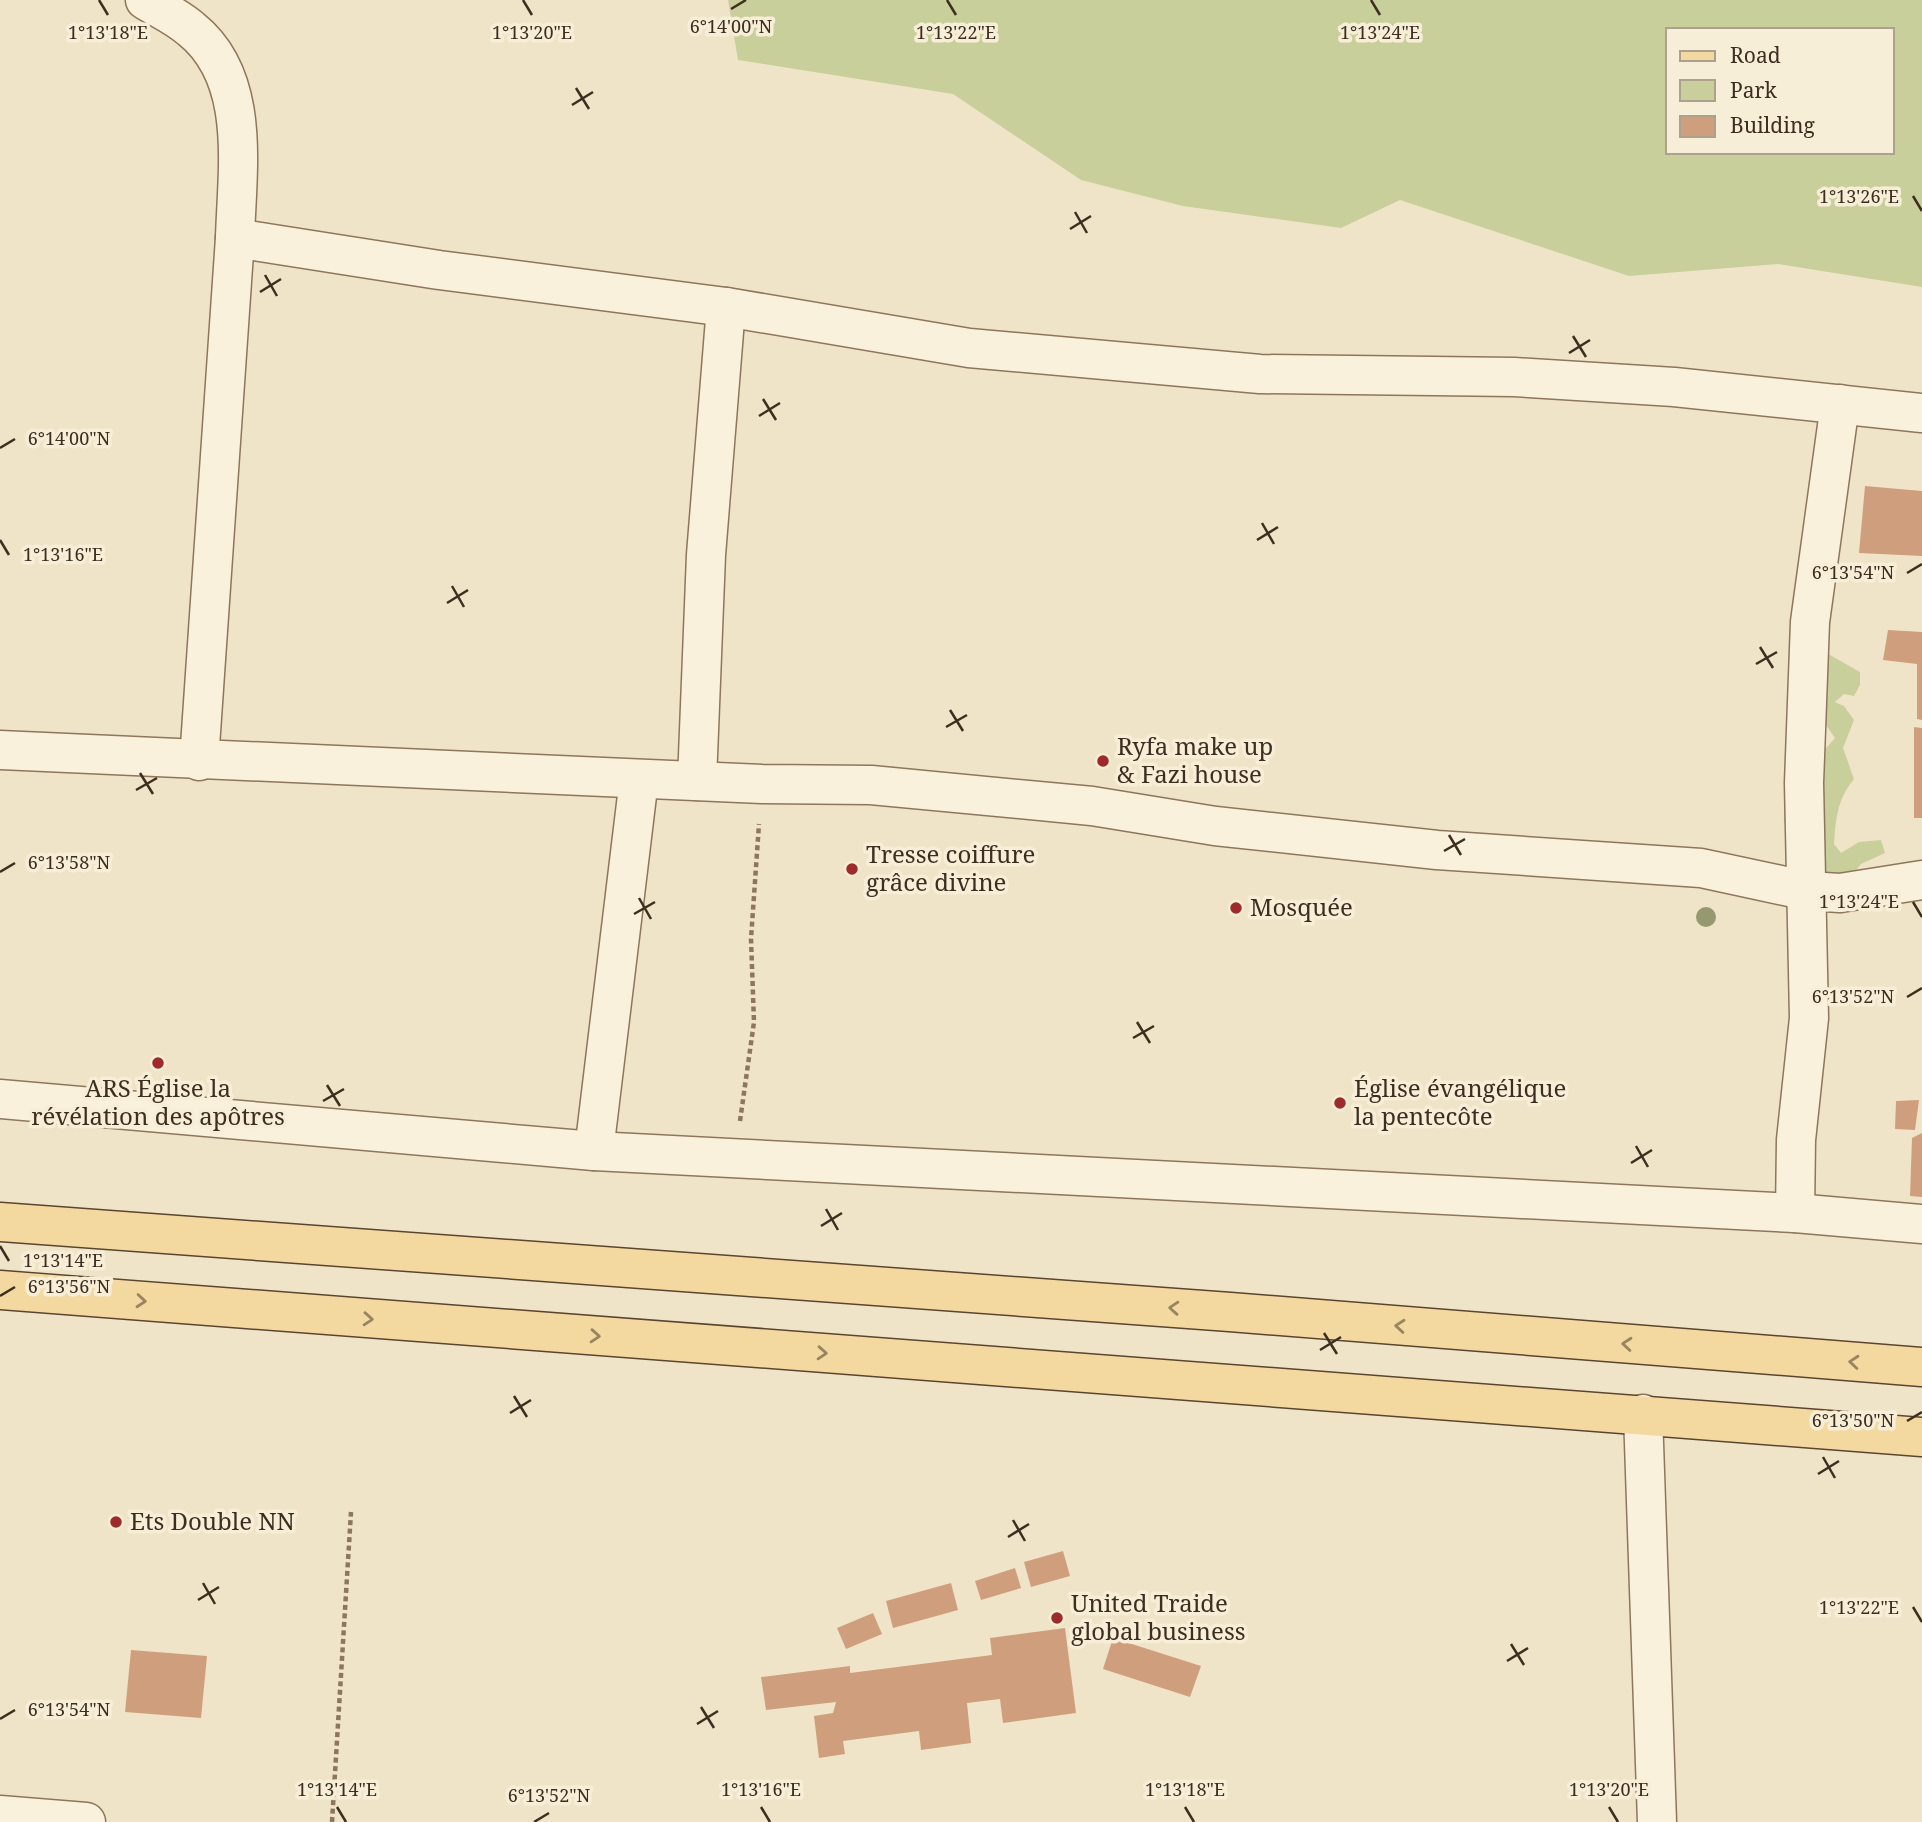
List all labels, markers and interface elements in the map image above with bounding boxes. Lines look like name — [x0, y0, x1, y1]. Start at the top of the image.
text: 6°14'00"N — [690, 14, 773, 38]
text: 1°13'18"E — [68, 20, 148, 44]
text: 1°13'20"E — [492, 20, 572, 44]
text: 1°13'22"E — [916, 20, 996, 44]
text: 1°13'24"E — [1340, 20, 1420, 44]
legend — [1666, 28, 1894, 154]
text: Road — [1730, 41, 1781, 69]
text: Park — [1730, 76, 1777, 104]
text: Building — [1730, 111, 1815, 139]
text: 1°13'26"E — [1819, 184, 1899, 208]
text: 6°14'00"N — [28, 426, 111, 450]
text: 1°13'16"E — [23, 542, 103, 566]
text: 6°13'54"N — [1812, 560, 1895, 584]
place label: Ryfa make up & Fazi house — [1117, 729, 1273, 790]
marker: Ryfa make up & Fazi house — [1095, 753, 1111, 769]
place label: Tresse coiffure grâce divine — [866, 837, 1035, 898]
text: 6°13'58"N — [28, 850, 111, 874]
marker: Tresse coiffure grâce divine — [844, 861, 860, 877]
text: 1°13'24"E — [1819, 889, 1899, 913]
place label: Mosquée — [1250, 890, 1353, 923]
marker: Mosquée — [1228, 900, 1244, 916]
text: 6°13'52"N — [1812, 984, 1895, 1008]
marker: ARS Église la révélation des apôtres — [150, 1055, 166, 1071]
place label: ARS Église la révélation des apôtres — [31, 1071, 285, 1132]
place label: Église évangélique la pentecôte — [1354, 1071, 1566, 1132]
marker: Église évangélique la pentecôte — [1332, 1095, 1348, 1111]
text: 1°13'14"E — [23, 1248, 103, 1272]
text: 6°13'56"N — [28, 1274, 111, 1298]
one-way arrow — [136, 1293, 147, 1308]
one-way arrow — [1168, 1301, 1179, 1316]
one-way arrow — [363, 1311, 374, 1326]
one-way arrow — [1395, 1319, 1406, 1334]
one-way arrow — [590, 1328, 601, 1343]
one-way arrow — [1621, 1337, 1632, 1352]
one-way arrow — [817, 1345, 828, 1360]
one-way arrow — [1848, 1355, 1859, 1370]
text: 6°13'50"N — [1812, 1408, 1895, 1432]
place label: Ets Double NN — [130, 1504, 295, 1537]
marker: Ets Double NN — [108, 1514, 124, 1530]
place label: United Traide global business — [1071, 1586, 1246, 1647]
text: 1°13'22"E — [1819, 1595, 1899, 1619]
marker: United Traide global business — [1049, 1610, 1065, 1626]
text: 6°13'54"N — [28, 1697, 111, 1721]
text: 1°13'14"E — [297, 1777, 377, 1801]
text: 1°13'16"E — [721, 1777, 801, 1801]
text: 1°13'18"E — [1145, 1777, 1225, 1801]
text: 1°13'20"E — [1569, 1777, 1649, 1801]
text: 6°13'52"N — [508, 1783, 591, 1807]

